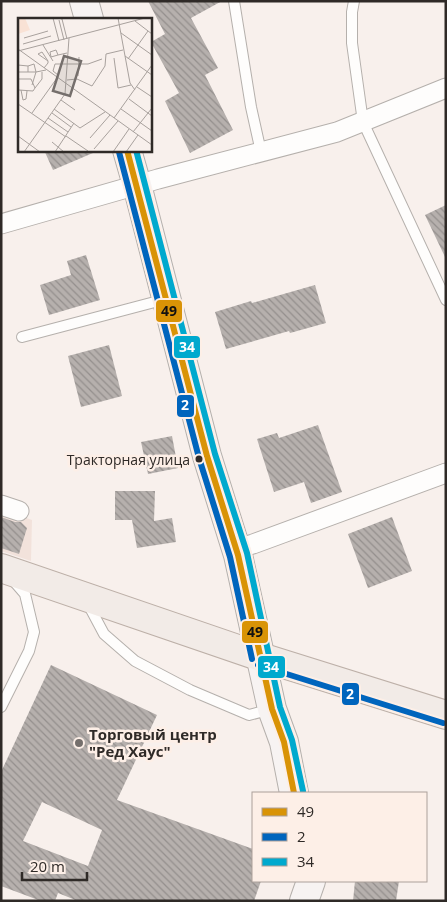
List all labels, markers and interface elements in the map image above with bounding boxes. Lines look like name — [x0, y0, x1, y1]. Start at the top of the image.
inset map — [18, 18, 151, 151]
line badge: 49 — [155, 299, 183, 323]
text: 49 — [161, 301, 177, 320]
line badge: 34 — [173, 335, 201, 359]
text: 34 — [179, 337, 195, 356]
line badge: 2 — [176, 394, 195, 418]
text: 2 — [181, 395, 189, 414]
place label: Тракторная улица — [67, 450, 190, 469]
marker: Тракторная улица — [194, 454, 204, 464]
line badge: 49 — [241, 620, 269, 644]
text: 49 — [247, 622, 263, 641]
line badge: 34 — [257, 655, 286, 679]
text: 34 — [263, 657, 279, 676]
line badge: 2 — [341, 682, 360, 706]
text: 2 — [346, 684, 354, 703]
place label: Торговый центр "Ред Хаус" — [89, 724, 217, 761]
marker: Торговый центр "Ред Хаус" — [73, 737, 85, 749]
legend — [252, 792, 427, 882]
text: 49 — [297, 801, 314, 821]
text: 2 — [297, 826, 306, 846]
scale bar — [22, 850, 88, 882]
text: 34 — [297, 851, 315, 871]
text: 20 m — [30, 856, 65, 876]

